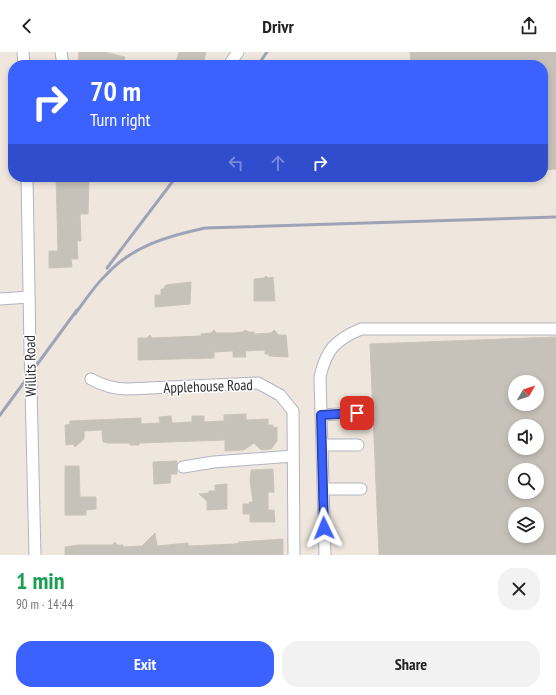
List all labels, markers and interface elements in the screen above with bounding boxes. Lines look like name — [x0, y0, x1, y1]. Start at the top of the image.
icon: back — [16, 15, 38, 37]
text: Drivr — [262, 15, 294, 38]
icon: share — [518, 15, 540, 37]
text: 70 m — [90, 72, 141, 109]
icon: right — [24, 76, 76, 128]
text: Turn right — [90, 108, 150, 131]
icon: left — [225, 152, 247, 174]
icon: ahead — [267, 152, 289, 174]
icon: right — [309, 152, 331, 174]
street label: Willits Road — [20, 335, 40, 397]
street label: Applehouse Road — [163, 375, 253, 397]
north arrow — [508, 375, 544, 411]
map controls — [508, 375, 544, 543]
pin — [340, 396, 374, 430]
icon: arrive — [346, 402, 368, 424]
button: sound — [508, 419, 544, 455]
button: search — [508, 463, 544, 499]
position arrow — [303, 507, 345, 549]
button: layers — [508, 507, 544, 543]
text: 1 min — [16, 565, 64, 596]
button: close — [498, 568, 540, 610]
text: 90 m · 14:44 — [16, 596, 73, 613]
button: Exit — [16, 641, 274, 687]
button: Share — [282, 641, 540, 687]

